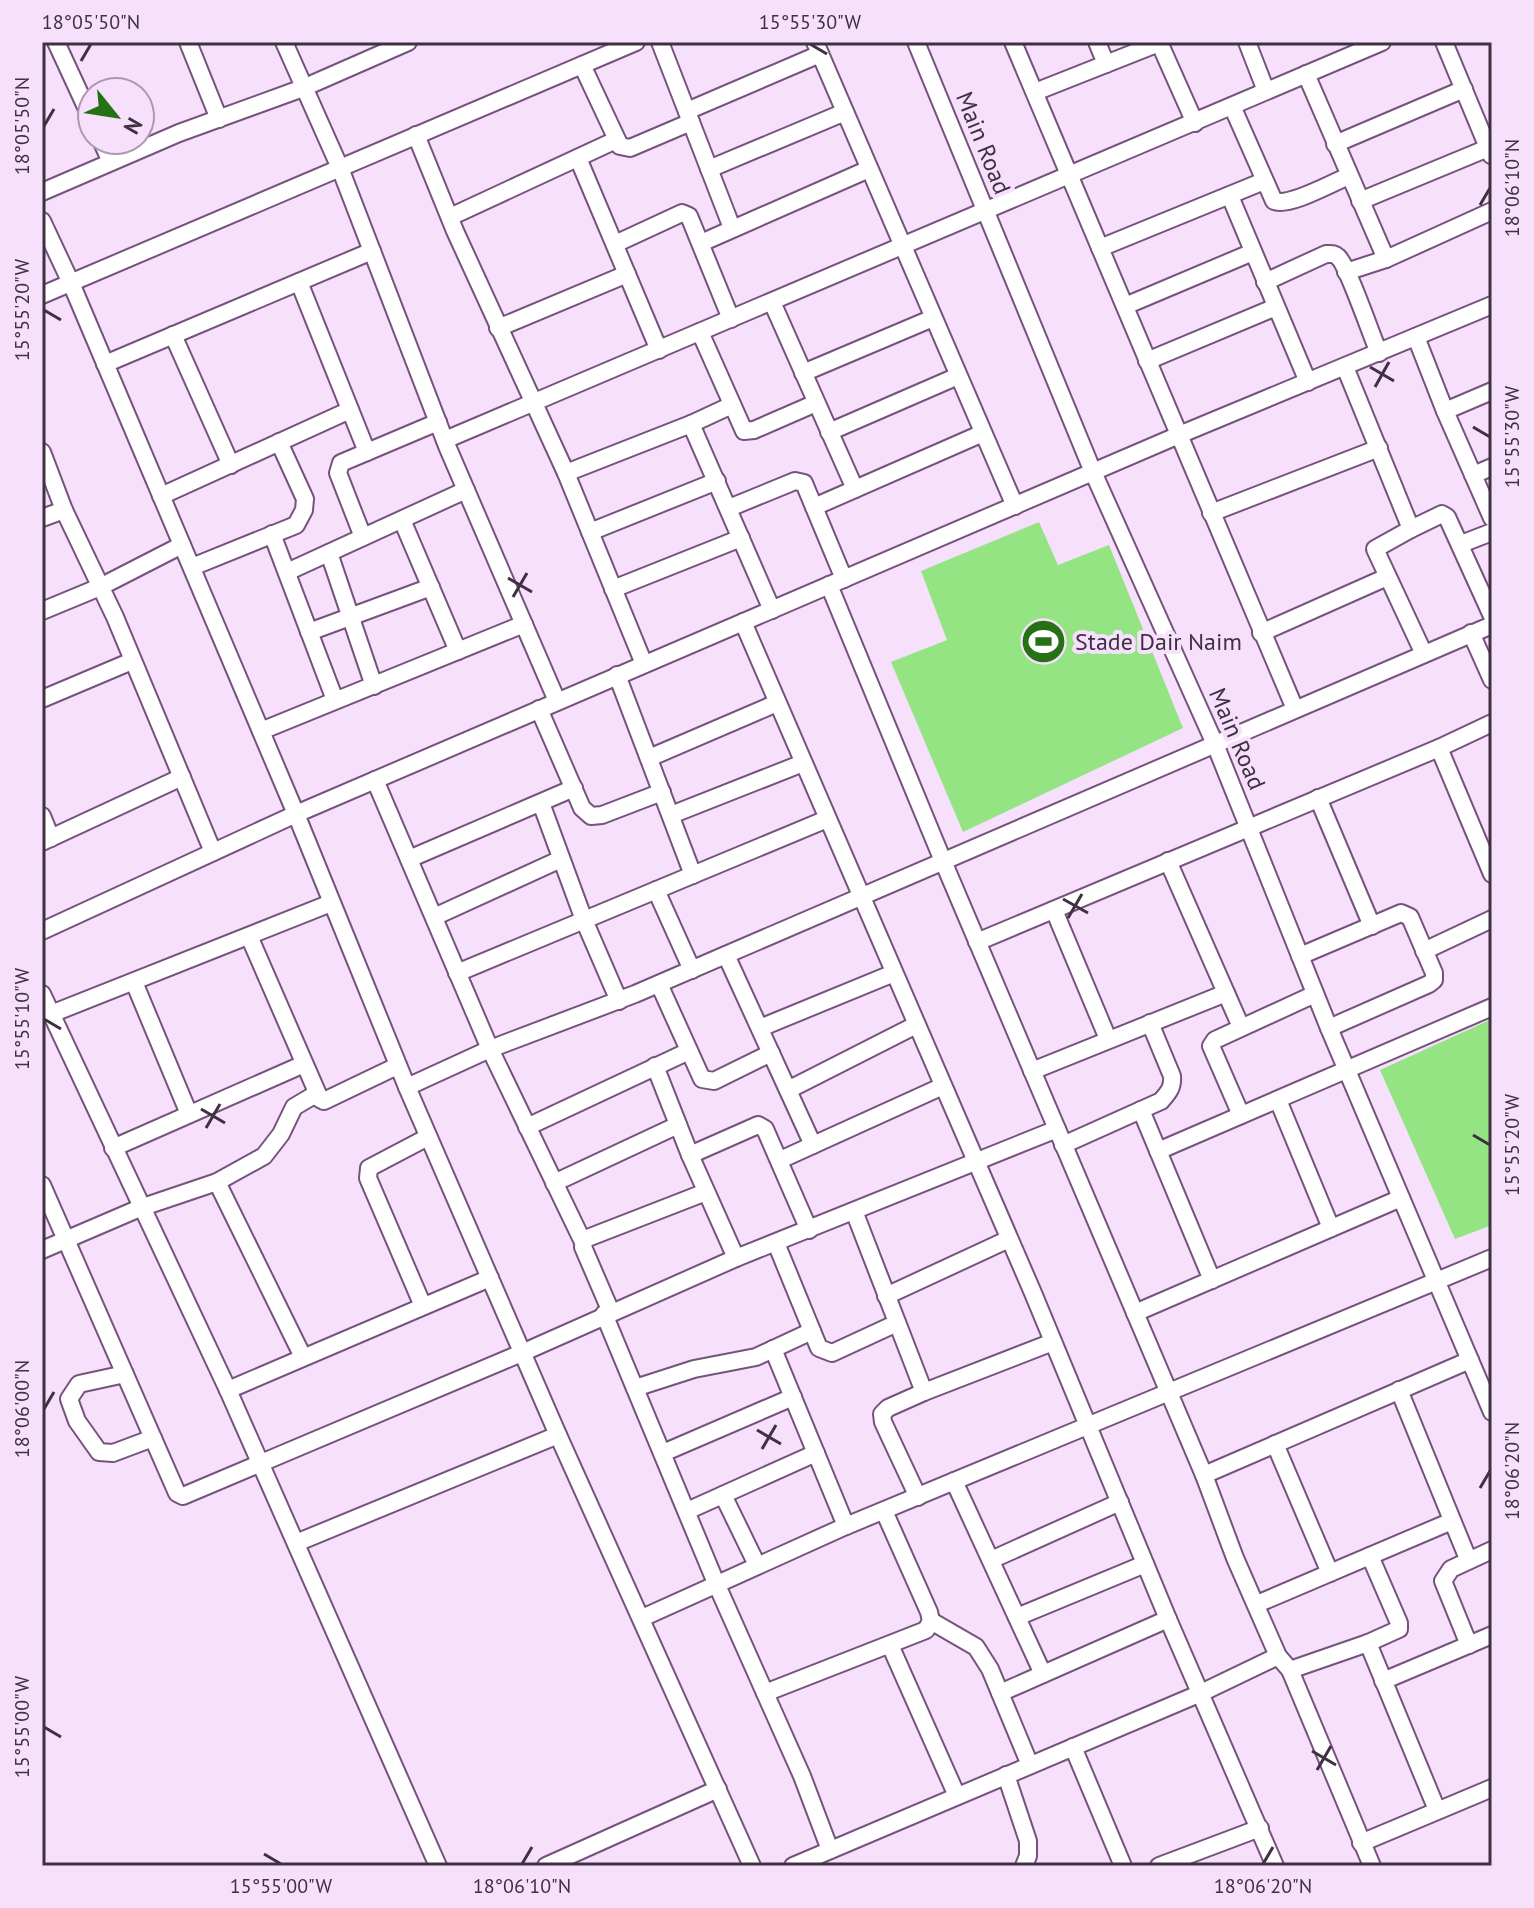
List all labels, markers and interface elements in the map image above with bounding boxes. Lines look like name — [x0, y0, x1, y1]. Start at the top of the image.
text: 18°05'50"N — [42, 9, 140, 35]
text: 15°55'30"W — [759, 9, 862, 35]
north arrow — [76, 76, 156, 156]
text: 18°05'50"N — [9, 77, 35, 175]
street label: Main Road — [949, 87, 1018, 199]
text: N — [118, 113, 149, 139]
text: 18°06'10"N — [1499, 139, 1525, 237]
text: 15°55'20"W — [9, 258, 35, 361]
text: 15°55'30"W — [1499, 385, 1525, 488]
sports icon: Stade Dair Naim — [1020, 618, 1068, 666]
place label: Stade Dair Naim — [1075, 626, 1242, 657]
street label: Main Road — [1202, 683, 1273, 794]
text: 15°55'10"W — [9, 967, 35, 1070]
text: 15°55'20"W — [1499, 1093, 1525, 1196]
text: 18°06'00"N — [9, 1360, 35, 1458]
text: 18°06'20"N — [1499, 1422, 1525, 1520]
text: 15°55'00"W — [9, 1675, 35, 1778]
text: 15°55'00"W — [230, 1873, 333, 1899]
text: 18°06'10"N — [473, 1873, 571, 1899]
text: 18°06'20"N — [1214, 1873, 1312, 1899]

